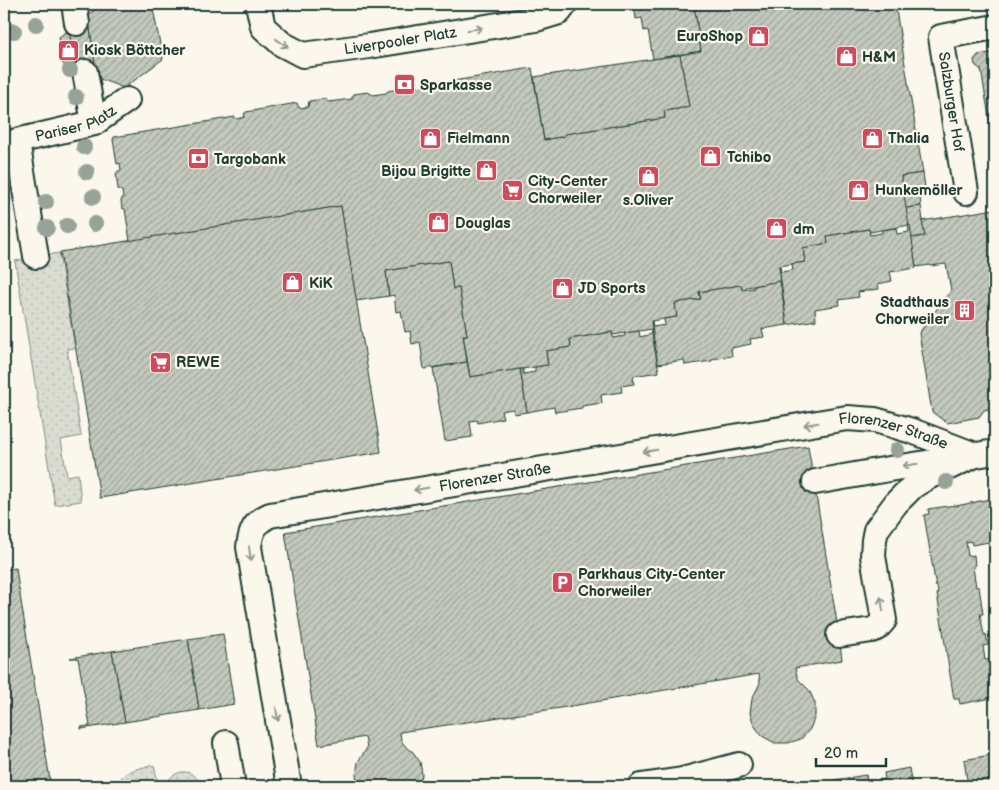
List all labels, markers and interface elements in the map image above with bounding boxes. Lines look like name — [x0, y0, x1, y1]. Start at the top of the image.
street label: Liverpooler Platz — [343, 22, 459, 59]
one-way arrow — [466, 24, 482, 34]
shop icon: EuroShop — [747, 24, 771, 48]
place label: EuroShop — [677, 27, 743, 46]
shop icon: Kiosk Böttcher — [56, 38, 80, 62]
one-way arrow — [275, 38, 289, 48]
place label: Kiosk Böttcher — [84, 41, 186, 60]
shop icon: H&M — [834, 45, 858, 69]
place label: H&M — [862, 48, 896, 67]
street label: Salzburger Hof — [934, 51, 968, 154]
bank icon: Sparkasse — [392, 73, 416, 97]
place label: Sparkasse — [420, 76, 492, 95]
street label: Pariser Platz — [33, 100, 121, 146]
shop icon: Fielmann — [419, 126, 443, 150]
shop icon: Thalia — [860, 126, 884, 150]
place label: Fielmann — [447, 129, 510, 148]
place label: Thalia — [888, 129, 929, 148]
shop icon: Tchibo — [699, 145, 723, 169]
bank icon: Targobank — [186, 147, 210, 171]
place label: Tchibo — [727, 148, 772, 167]
place label: Targobank — [214, 150, 286, 169]
shop icon: Bijou Brigitte — [475, 159, 499, 183]
place label: Bijou Brigitte — [381, 162, 471, 181]
shop icon: s.Oliver — [636, 165, 660, 189]
place label: City-Center Chorweiler — [528, 172, 608, 208]
supermarket icon: City-Center Chorweiler — [500, 178, 524, 202]
shop icon: Hunkemöller — [847, 178, 871, 202]
place label: Hunkemöller — [875, 181, 964, 200]
place label: s.Oliver — [623, 191, 674, 210]
shop icon: Douglas — [427, 211, 451, 235]
place label: Douglas — [455, 214, 511, 233]
shop icon: dm — [765, 217, 789, 241]
place label: dm — [793, 220, 815, 239]
shop icon: KiK — [281, 271, 305, 295]
place label: KiK — [309, 274, 333, 293]
shop icon: JD Sports — [550, 276, 574, 300]
place label: JD Sports — [578, 279, 646, 298]
place label: Stadthaus Chorweiler — [875, 293, 950, 329]
building icon: Stadthaus Chorweiler — [953, 299, 977, 323]
supermarket icon: REWE — [148, 350, 172, 374]
place label: REWE — [176, 353, 220, 372]
street label: Florenzer Straße — [837, 409, 951, 453]
one-way arrow — [803, 420, 819, 430]
one-way arrow — [643, 446, 659, 456]
street label: Florenzer Straße — [438, 458, 552, 496]
one-way arrow — [902, 461, 918, 471]
one-way arrow — [414, 485, 430, 495]
one-way arrow — [245, 546, 255, 562]
place label: Parkhaus City-Center Chorweiler — [578, 565, 726, 601]
parking icon: Parkhaus City-Center Chorweiler — [550, 571, 574, 595]
one-way arrow — [876, 596, 886, 612]
one-way arrow — [272, 706, 282, 722]
scale bar — [816, 735, 886, 767]
text: 20 m — [824, 744, 858, 763]

